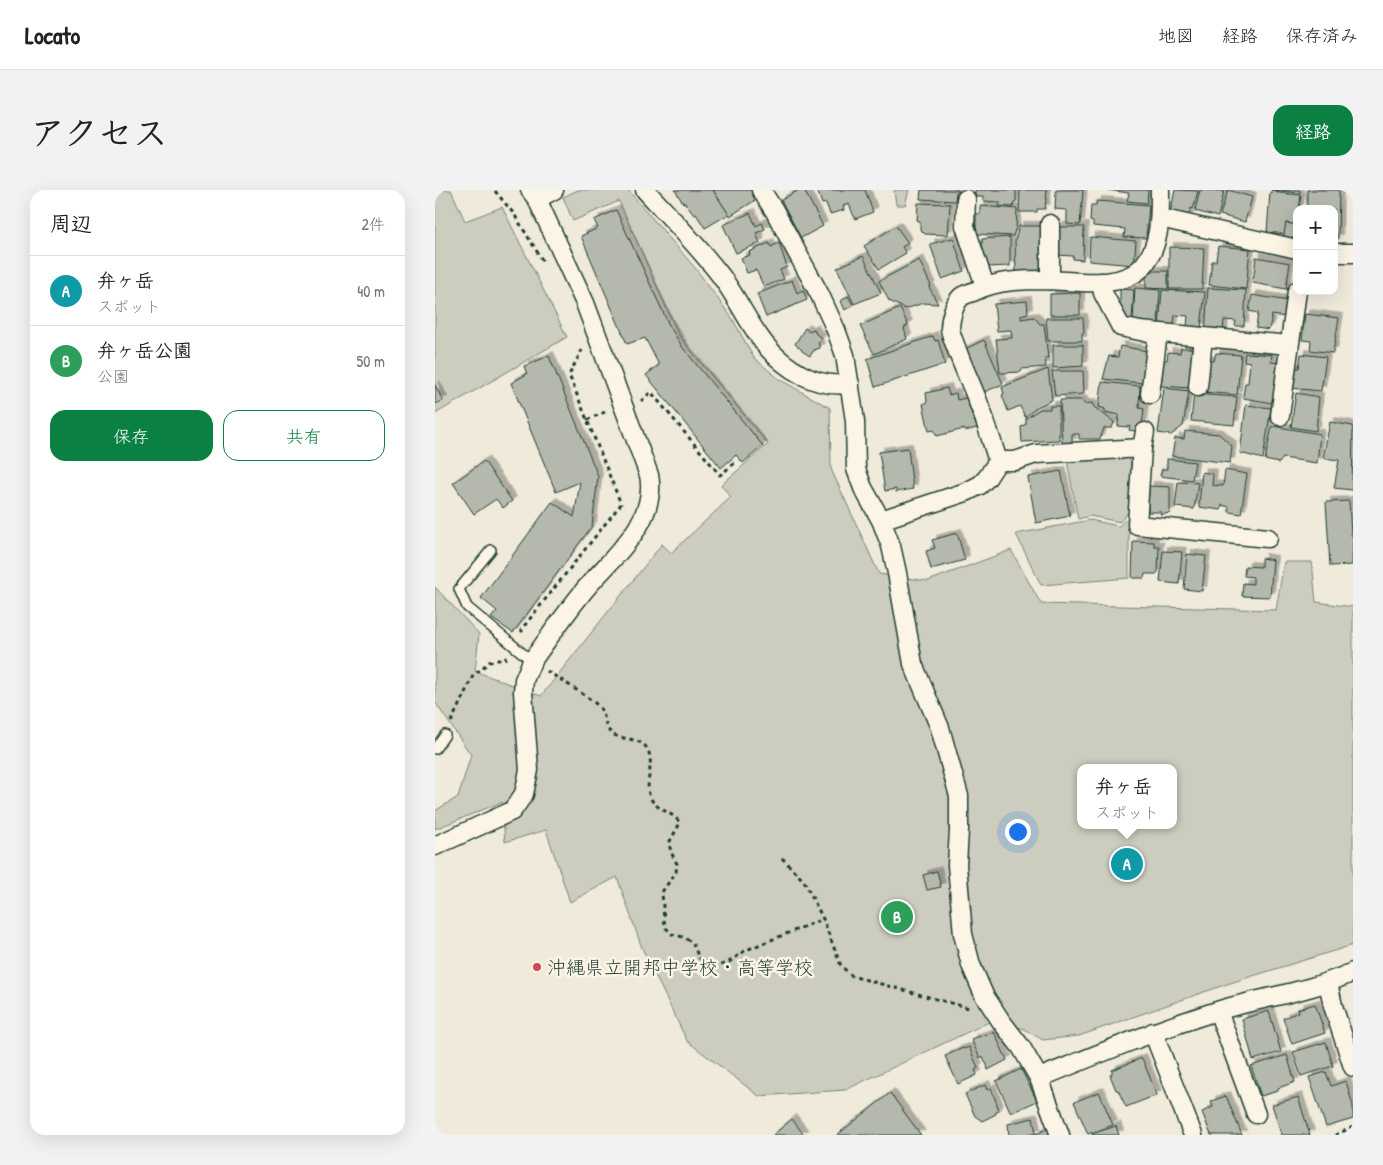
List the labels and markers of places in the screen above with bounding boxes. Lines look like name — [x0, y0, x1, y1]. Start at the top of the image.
pin: A — [1111, 845, 1143, 883]
pin: B — [881, 898, 913, 936]
place label: 沖縄県立開邦中学校・高等学校 — [547, 954, 813, 980]
marker: 沖縄県立開邦中学校・高等学校 — [531, 961, 543, 973]

